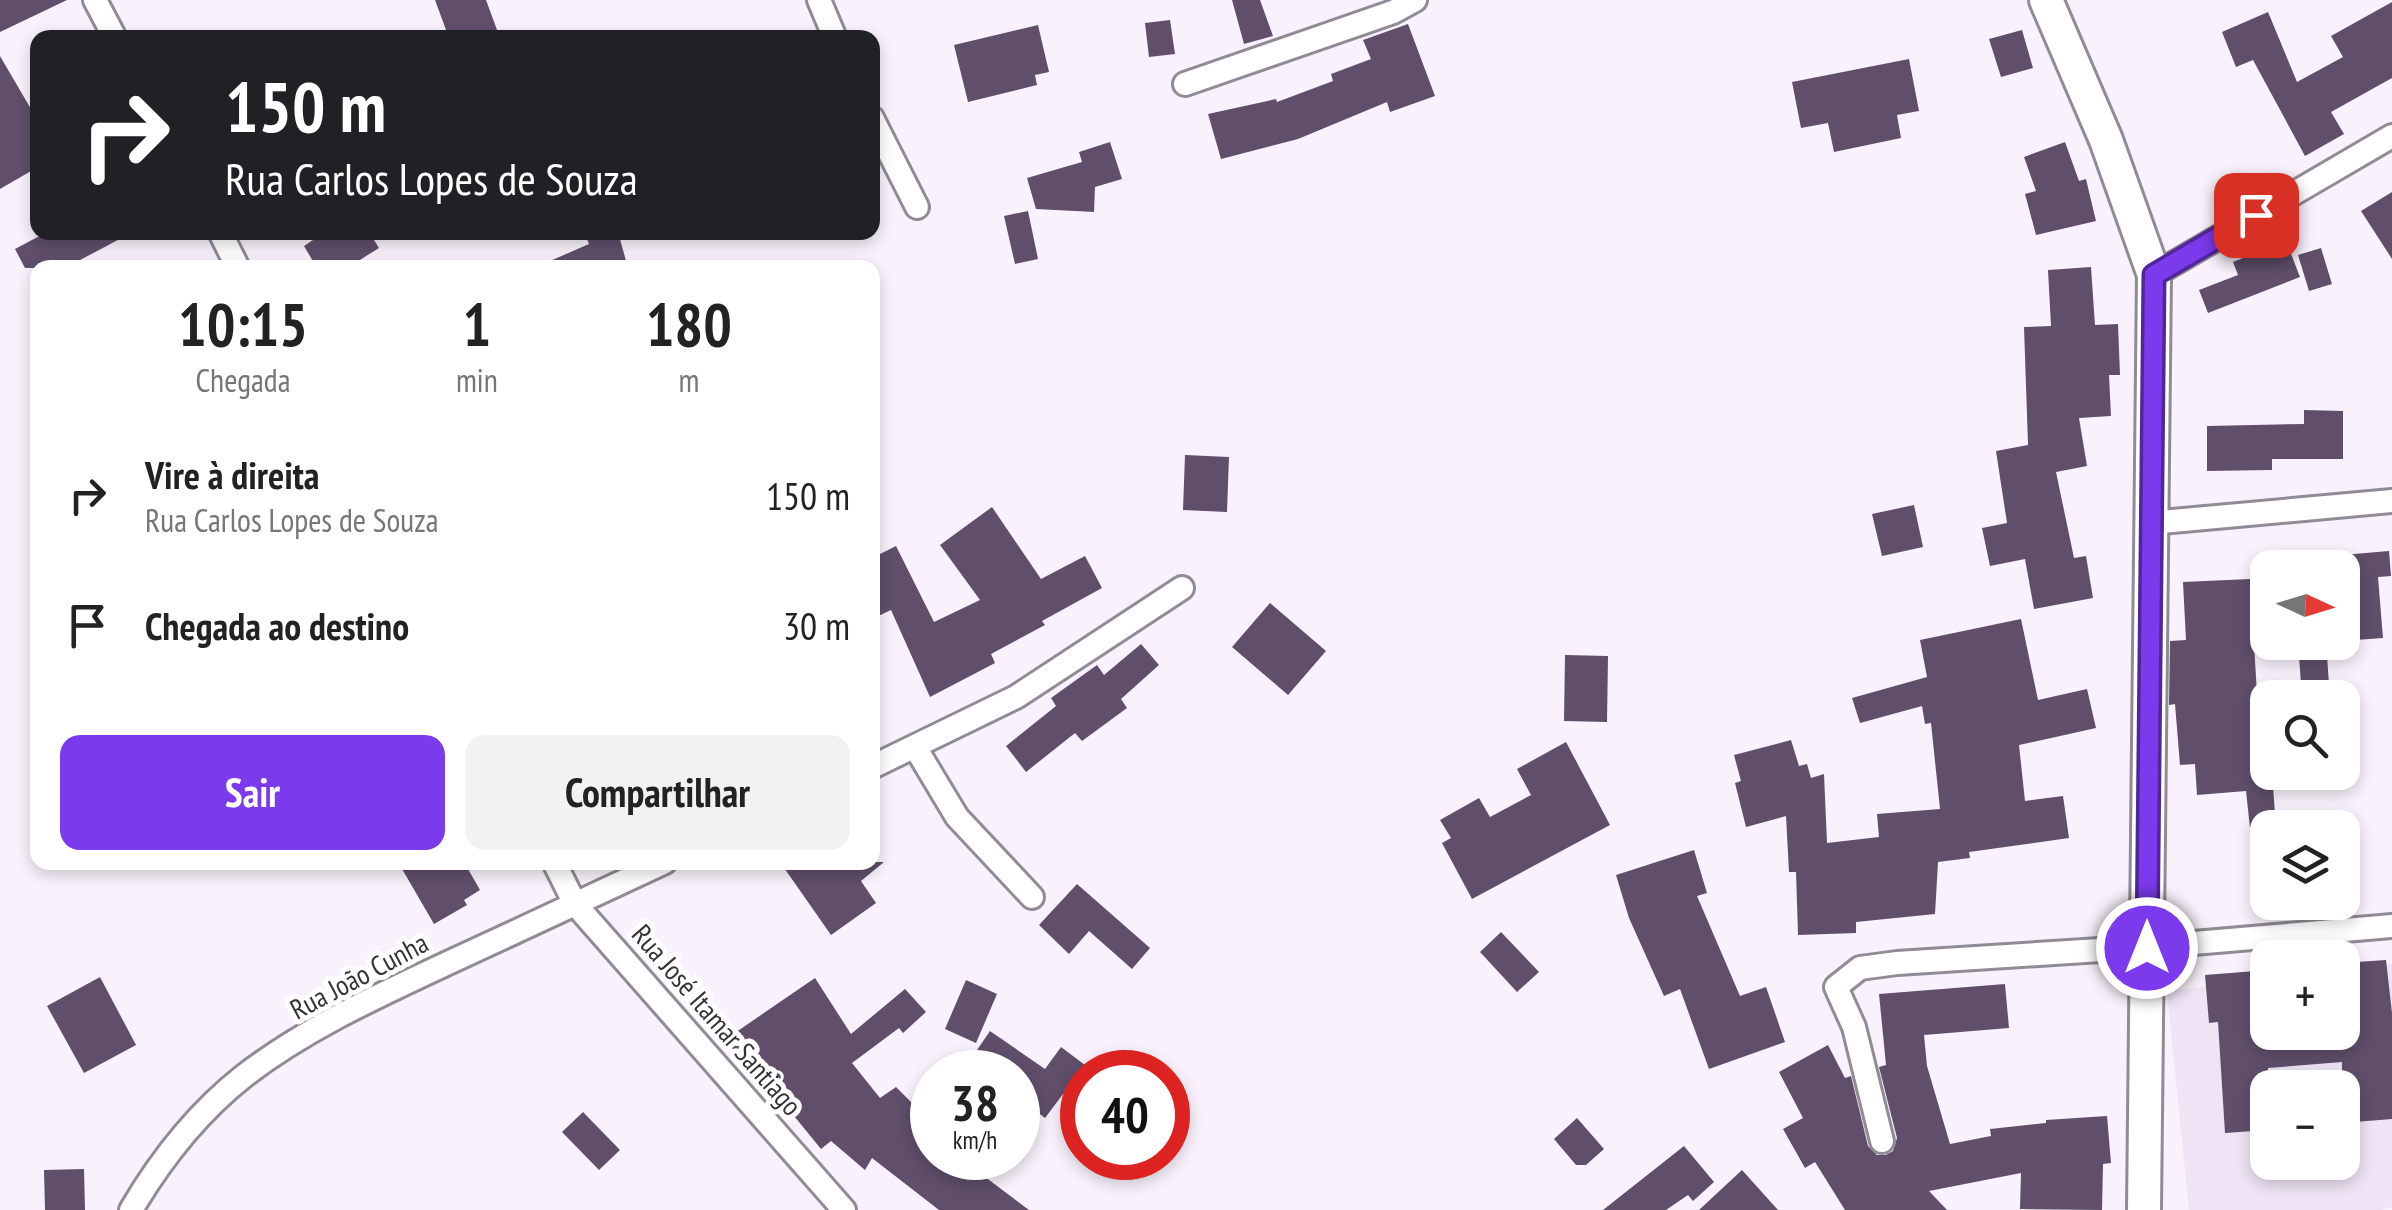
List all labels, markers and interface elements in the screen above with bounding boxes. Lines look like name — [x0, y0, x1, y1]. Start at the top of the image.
text: 150 m — [225, 61, 386, 151]
icon: right — [60, 70, 190, 200]
text: Rua Carlos Lopes de Souza — [225, 149, 638, 207]
pin — [2214, 173, 2299, 258]
icon: arrive — [2229, 188, 2284, 243]
text: 10:15 — [178, 285, 308, 363]
text: 1 — [463, 285, 491, 363]
text: 180 — [646, 285, 732, 363]
text: Chegada — [195, 359, 290, 401]
text: min — [456, 359, 498, 401]
text: m — [678, 359, 699, 401]
text: Vire à direita — [145, 450, 320, 499]
icon: right — [60, 468, 115, 523]
text: 150 m — [766, 471, 850, 520]
text: Rua Carlos Lopes de Souza — [145, 499, 439, 541]
north arrow — [2250, 550, 2360, 660]
map controls — [2250, 550, 2360, 1180]
icon: arrive — [60, 598, 115, 653]
text: Chegada ao destino — [145, 601, 409, 650]
text: 30 m — [783, 601, 850, 650]
button: search — [2250, 680, 2360, 790]
button: Sair — [60, 735, 445, 850]
button: Compartilhar — [465, 735, 850, 850]
button: layers — [2250, 810, 2360, 920]
position arrow — [2095, 896, 2199, 1000]
street label: Rua José Itamar Santiago — [624, 916, 811, 1123]
street label: Rua João Cunha — [283, 924, 434, 1027]
button: + — [2250, 940, 2360, 1050]
speed limit sign: 40 — [1060, 1050, 1190, 1180]
text: 38 — [951, 1070, 999, 1135]
button: − — [2250, 1070, 2360, 1180]
text: km/h — [953, 1124, 997, 1156]

